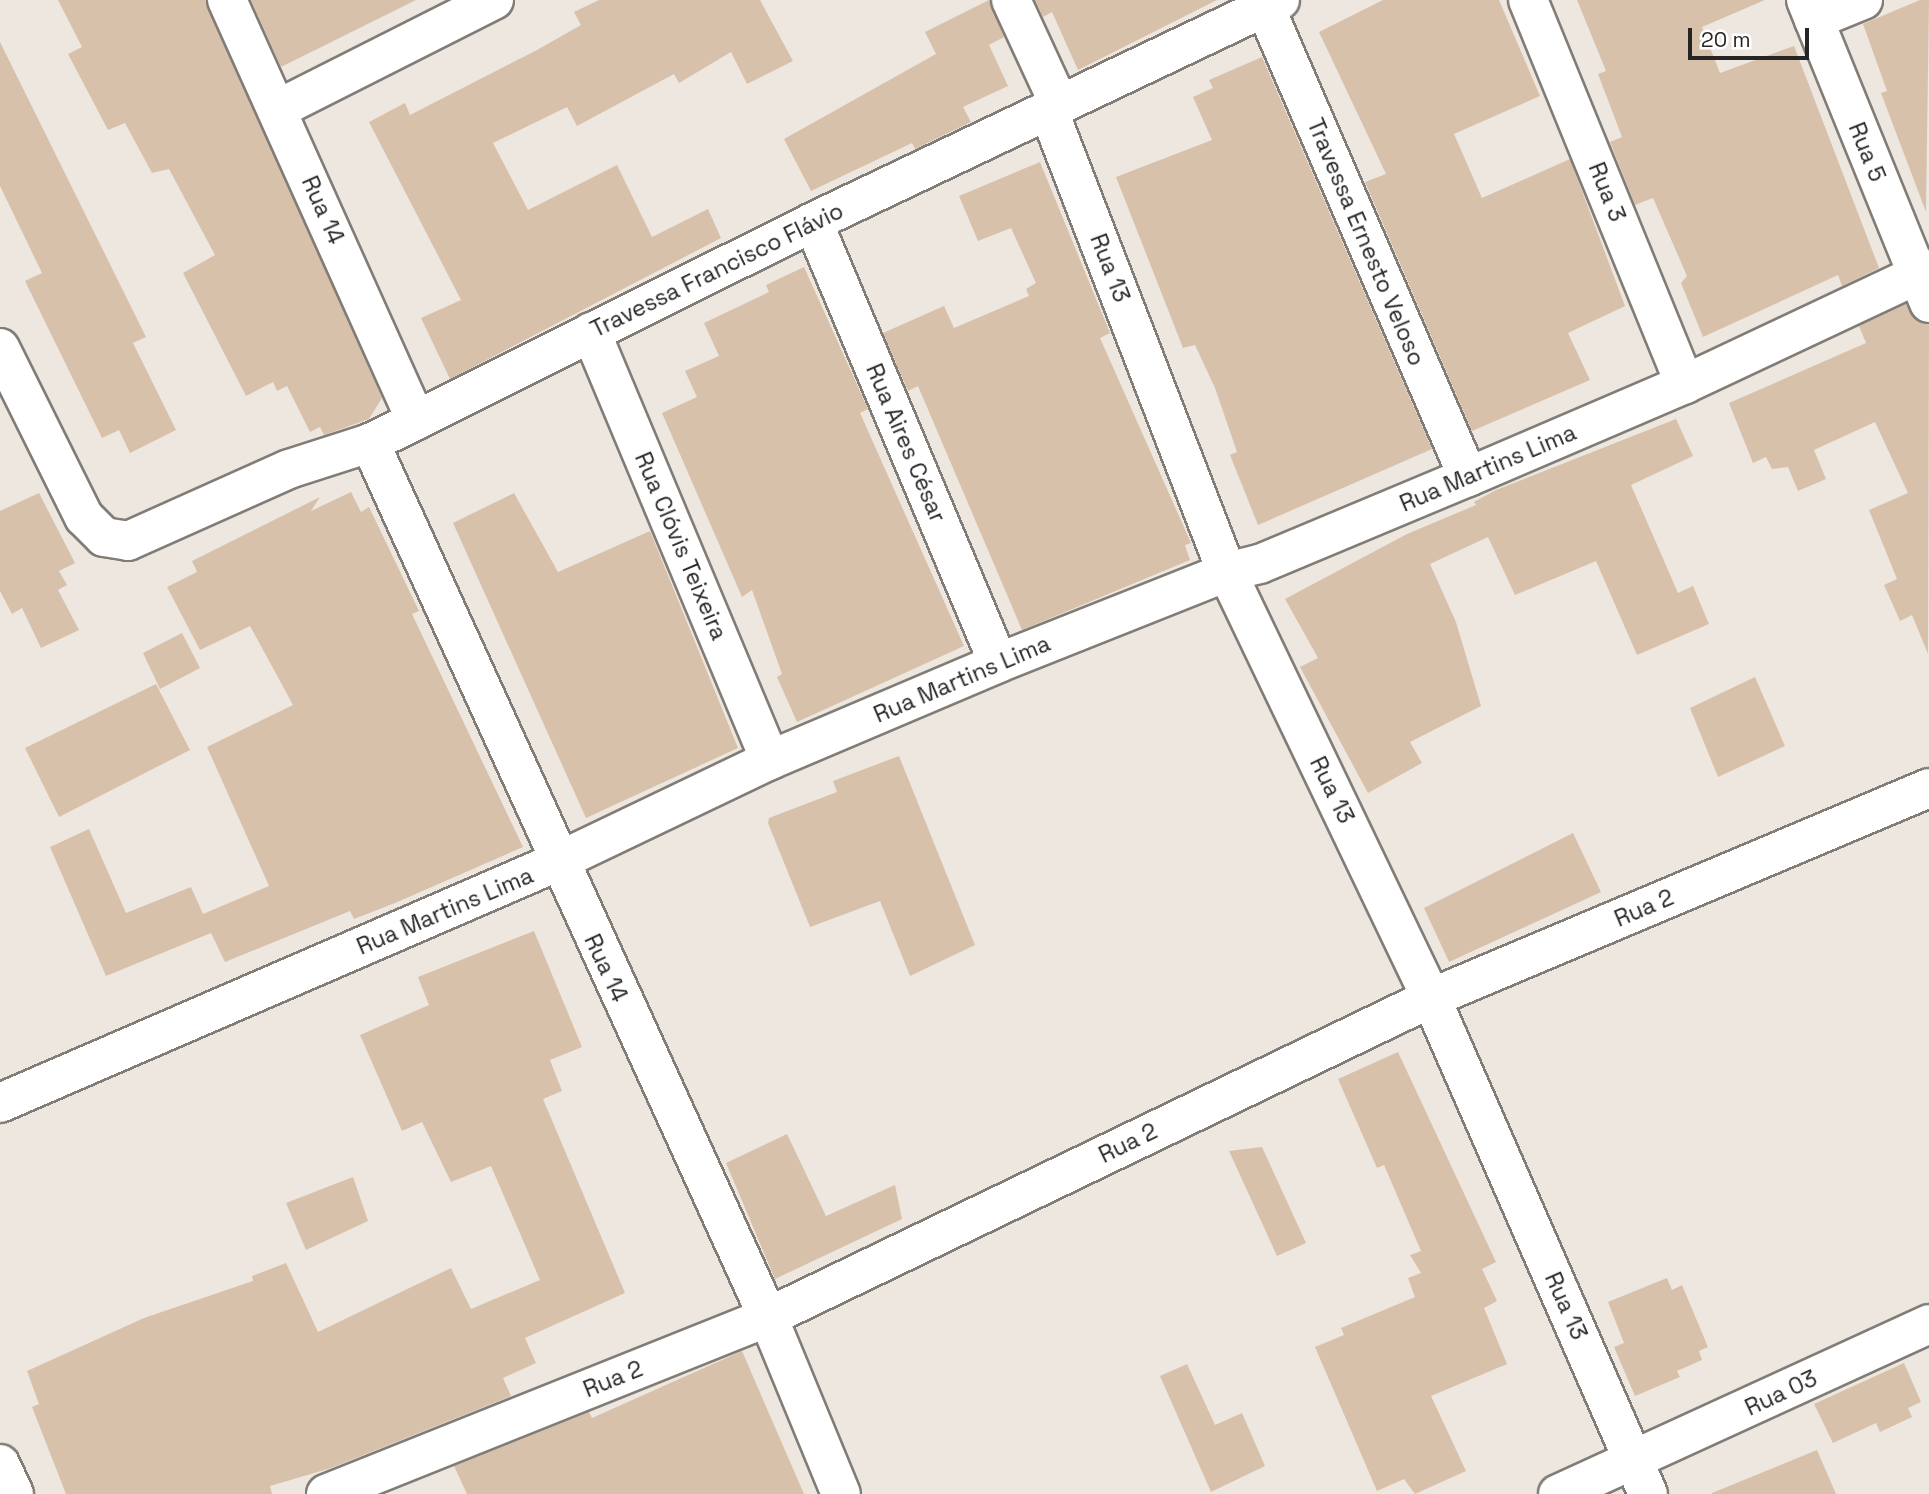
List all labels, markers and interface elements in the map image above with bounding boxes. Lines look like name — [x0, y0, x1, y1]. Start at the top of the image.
scale bar — [1691, 14, 1812, 58]
text: 20 m — [1701, 26, 1751, 53]
street label: Travessa Ernesto Veloso — [1301, 114, 1431, 370]
street label: Rua 5 — [1843, 118, 1891, 186]
street label: Rua 3 — [1583, 158, 1631, 226]
street label: Rua 14 — [296, 172, 350, 248]
street label: Travessa Francisco Flávio — [586, 197, 848, 343]
street label: Rua 13 — [1084, 230, 1136, 306]
street label: Rua Aires César — [860, 359, 952, 527]
street label: Rua Martins Lima — [1396, 418, 1580, 518]
street label: Rua Clóvis Teixeira — [629, 448, 733, 644]
street label: Rua Martins Lima — [870, 629, 1054, 729]
street label: Rua 13 — [1304, 752, 1360, 828]
street label: Rua Martins Lima — [353, 861, 537, 961]
street label: Rua 2 — [1610, 883, 1678, 933]
street label: Rua 14 — [578, 930, 634, 1006]
street label: Rua 2 — [1094, 1117, 1162, 1169]
street label: Rua 13 — [1539, 1268, 1593, 1344]
street label: Rua 2 — [579, 1355, 647, 1403]
street label: Rua 03 — [1741, 1364, 1821, 1422]

